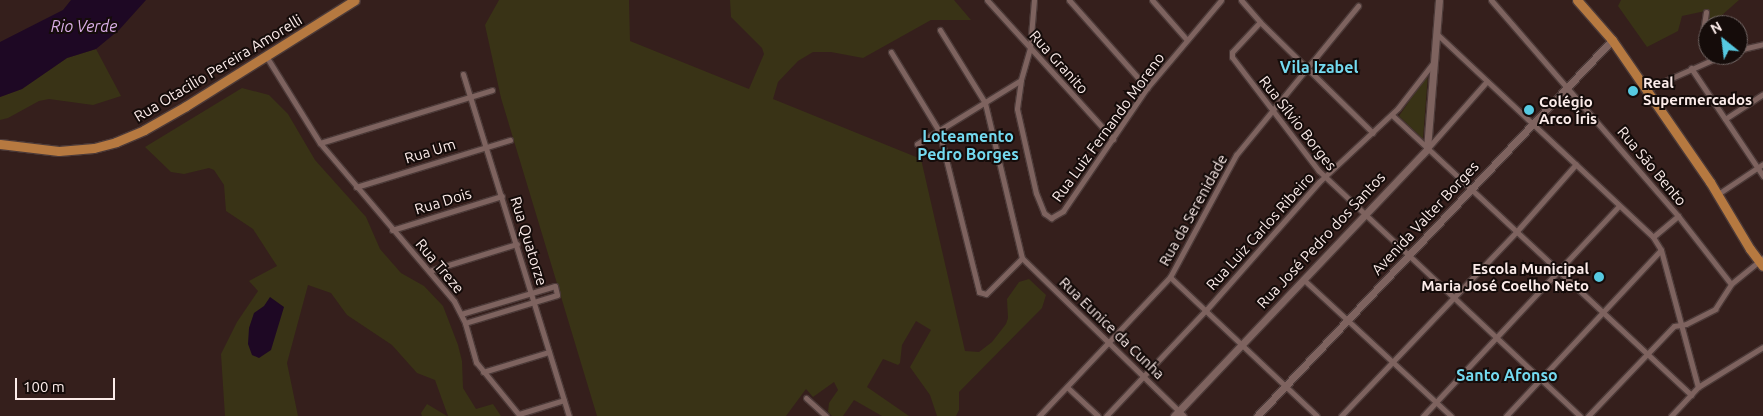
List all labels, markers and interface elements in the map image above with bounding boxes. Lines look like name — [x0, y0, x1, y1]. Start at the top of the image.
street label: Rua Otacilio Pereira Amorelli — [131, 11, 305, 125]
north arrow — [1698, 15, 1748, 65]
water label: Rio Verde — [51, 16, 117, 36]
text: N — [1708, 18, 1725, 37]
street label: Rua Granito — [1026, 27, 1092, 97]
street label: Rua Luiz Fernando Moreno — [1048, 49, 1168, 205]
district label: Vila Izabel — [1280, 57, 1358, 77]
street label: Rua Sílvio Borges — [1255, 72, 1341, 174]
place label: Real Supermercados — [1643, 73, 1752, 108]
marker: Real Supermercados — [1627, 85, 1639, 97]
place label: Colégio Arco Íris — [1539, 92, 1597, 127]
marker: Colégio Arco Íris — [1523, 104, 1535, 116]
street label: Rua São Bento — [1614, 123, 1690, 209]
district label: Loteamento Pedro Borges — [917, 126, 1019, 164]
street label: Rua Um — [402, 135, 458, 167]
street label: Rua da Serenidade — [1155, 151, 1231, 269]
street label: Avenida Valter Borges — [1368, 157, 1482, 279]
street label: Rua Luiz Carlos Ribeiro — [1202, 168, 1318, 294]
street label: Rua José Pedro dos Santos — [1253, 168, 1389, 312]
street label: Rua Dois — [412, 184, 474, 218]
street label: Rua Quatorze — [507, 194, 551, 288]
street label: Rua Treze — [412, 235, 468, 297]
place label: Escola Municipal Maria José Coelho Neto — [1421, 259, 1589, 294]
marker: Escola Municipal Maria José Coelho Neto — [1593, 271, 1605, 283]
street label: Rua Eunice da Cunha — [1056, 273, 1168, 383]
district label: Santo Afonso — [1456, 365, 1558, 385]
scale bar — [18, 368, 118, 400]
text: 100 m — [23, 378, 65, 395]

